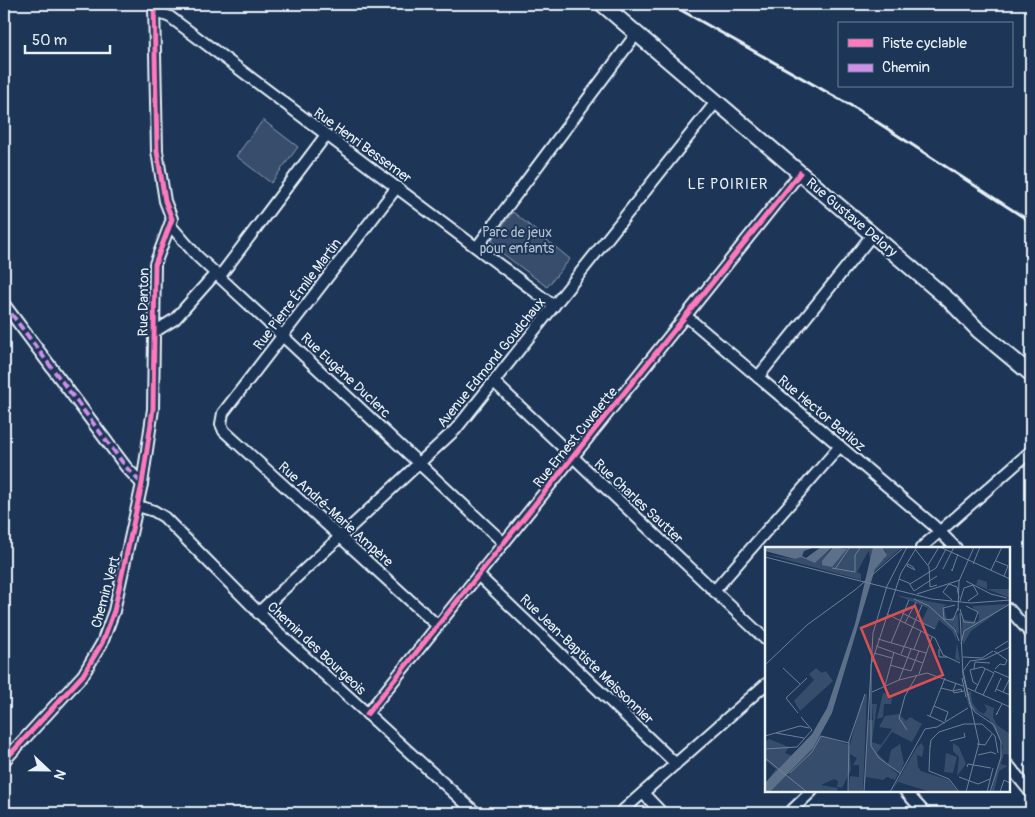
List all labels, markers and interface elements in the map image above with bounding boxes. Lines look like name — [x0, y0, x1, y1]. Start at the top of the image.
scale bar — [25, 22, 110, 54]
legend — [838, 22, 1012, 88]
text: 50 m — [32, 31, 67, 50]
text: Piste cyclable — [882, 34, 967, 53]
text: Chemin — [882, 58, 930, 77]
street label: Rue Henri Bessemer — [310, 104, 415, 187]
street label: Rue Gustave Delory — [803, 174, 901, 260]
district label: LE POIRIER — [688, 175, 768, 194]
park label: Parc de jeux pour enfants — [480, 224, 555, 257]
street label: Rue Pierre Émile Martin — [249, 234, 345, 353]
street label: Rue Danton — [134, 267, 153, 336]
street label: Avenue Edmond Goudchaux — [434, 294, 549, 431]
street label: Rue Eugène Duclerc — [297, 329, 394, 421]
street label: Rue Hector Berlioz — [774, 372, 869, 455]
street label: Rue Ernest Cuvelette — [530, 384, 621, 491]
street label: Rue Charles Sautter — [590, 456, 687, 547]
street label: Rue André-Marie Ampère — [275, 458, 397, 570]
inset map — [765, 547, 1010, 792]
street label: Chemin Vert — [88, 554, 123, 630]
street label: Rue Jean-Baptiste Meissonnier — [516, 591, 657, 728]
street label: Chemin des Bourgeois — [264, 598, 370, 699]
north arrow — [22, 744, 72, 794]
text: N — [50, 767, 69, 782]

